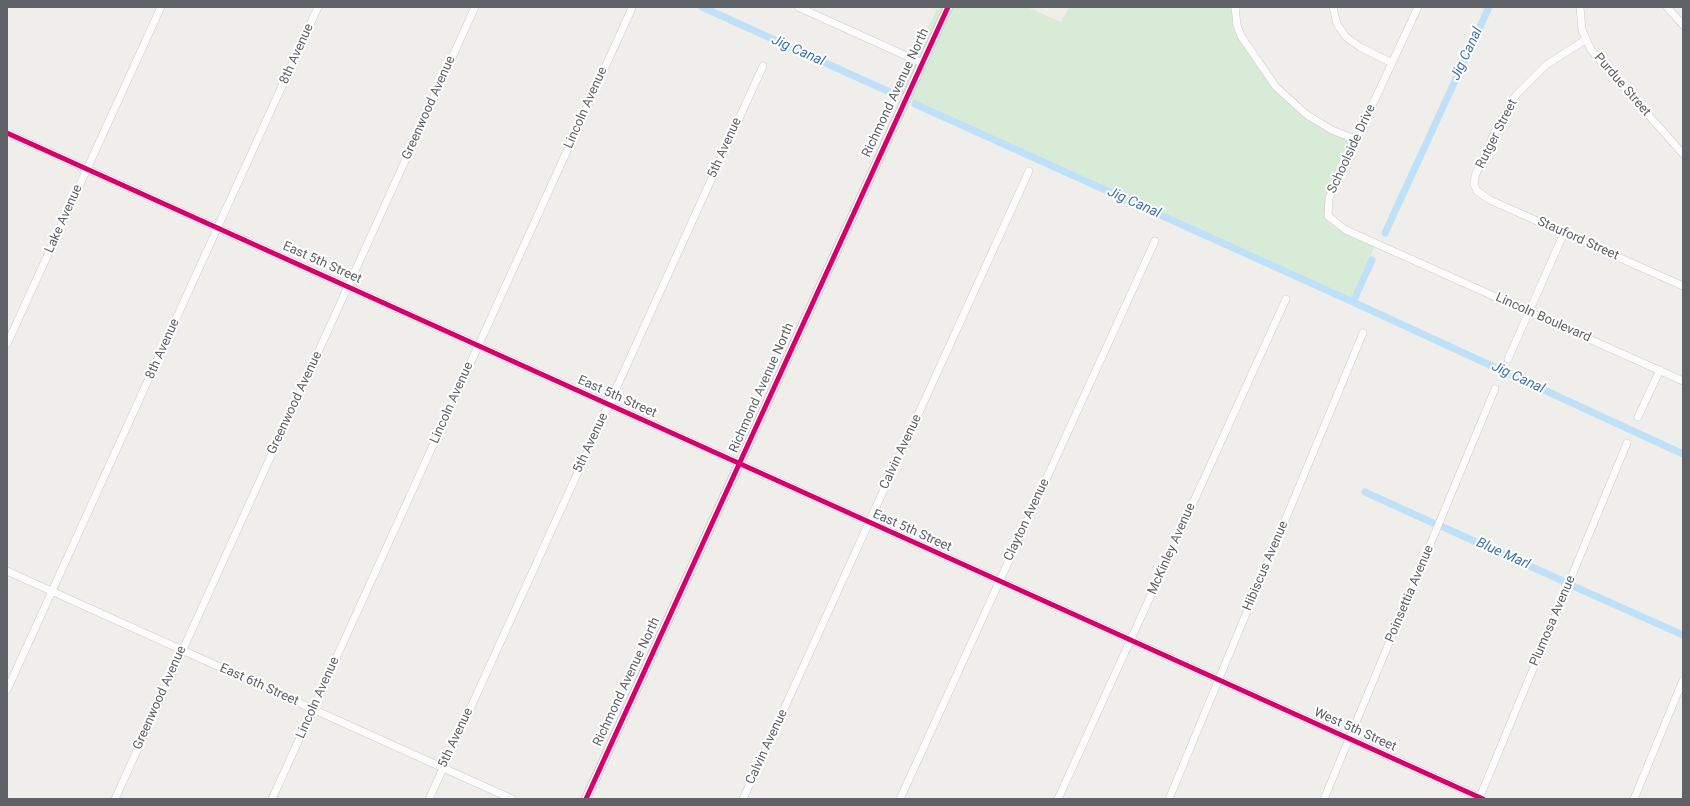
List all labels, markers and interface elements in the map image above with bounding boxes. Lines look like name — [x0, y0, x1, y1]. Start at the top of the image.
street label: 8th Avenue — [277, 21, 317, 87]
water label: Jig Canal — [1447, 25, 1487, 83]
street label: Richmond Avenue North — [859, 26, 933, 160]
water label: Jig Canal — [769, 32, 827, 70]
street label: Purdue Street — [1590, 50, 1654, 120]
street label: Greenwood Avenue — [399, 54, 459, 162]
street label: Lincoln Avenue — [561, 65, 611, 151]
street label: Rutger Street — [1473, 97, 1521, 171]
street label: Schoolside Drive — [1325, 102, 1379, 196]
street label: 5th Avenue — [705, 115, 745, 181]
street label: Lake Avenue — [42, 182, 86, 256]
water label: Jig Canal — [1105, 184, 1163, 222]
street label: Stauford Street — [1535, 214, 1621, 264]
street label: East 5th Street — [280, 239, 364, 287]
street label: Lincoln Boulevard — [1493, 290, 1593, 346]
street label: 8th Avenue — [143, 316, 183, 382]
street label: Richmond Avenue North — [726, 321, 798, 455]
street label: Greenwood Avenue — [264, 349, 326, 457]
water label: Jig Canal — [1489, 358, 1547, 398]
street label: Lincoln Avenue — [427, 360, 477, 446]
street label: East 5th Street — [575, 373, 659, 421]
street label: 5th Avenue — [570, 410, 612, 476]
street label: Calvin Avenue — [877, 412, 925, 492]
street label: Clayton Avenue — [1001, 476, 1053, 564]
street label: McKinley Avenue — [1145, 501, 1199, 597]
street label: East 5th Street — [870, 507, 954, 555]
street label: Hibiscus Avenue — [1240, 519, 1292, 613]
water label: Blue Marl — [1474, 535, 1532, 573]
street label: Poinsettia Avenue — [1383, 543, 1437, 645]
street label: Plumosa Avenue — [1527, 573, 1579, 669]
street label: Richmond Avenue North — [590, 615, 664, 749]
street label: Greenwood Avenue — [130, 644, 190, 752]
street label: Lincoln Avenue — [293, 655, 343, 741]
street label: East 6th Street — [217, 661, 301, 709]
street label: 5th Avenue — [435, 705, 477, 771]
street label: West 5th Street — [1311, 705, 1399, 755]
street label: Calvin Avenue — [743, 707, 791, 787]

